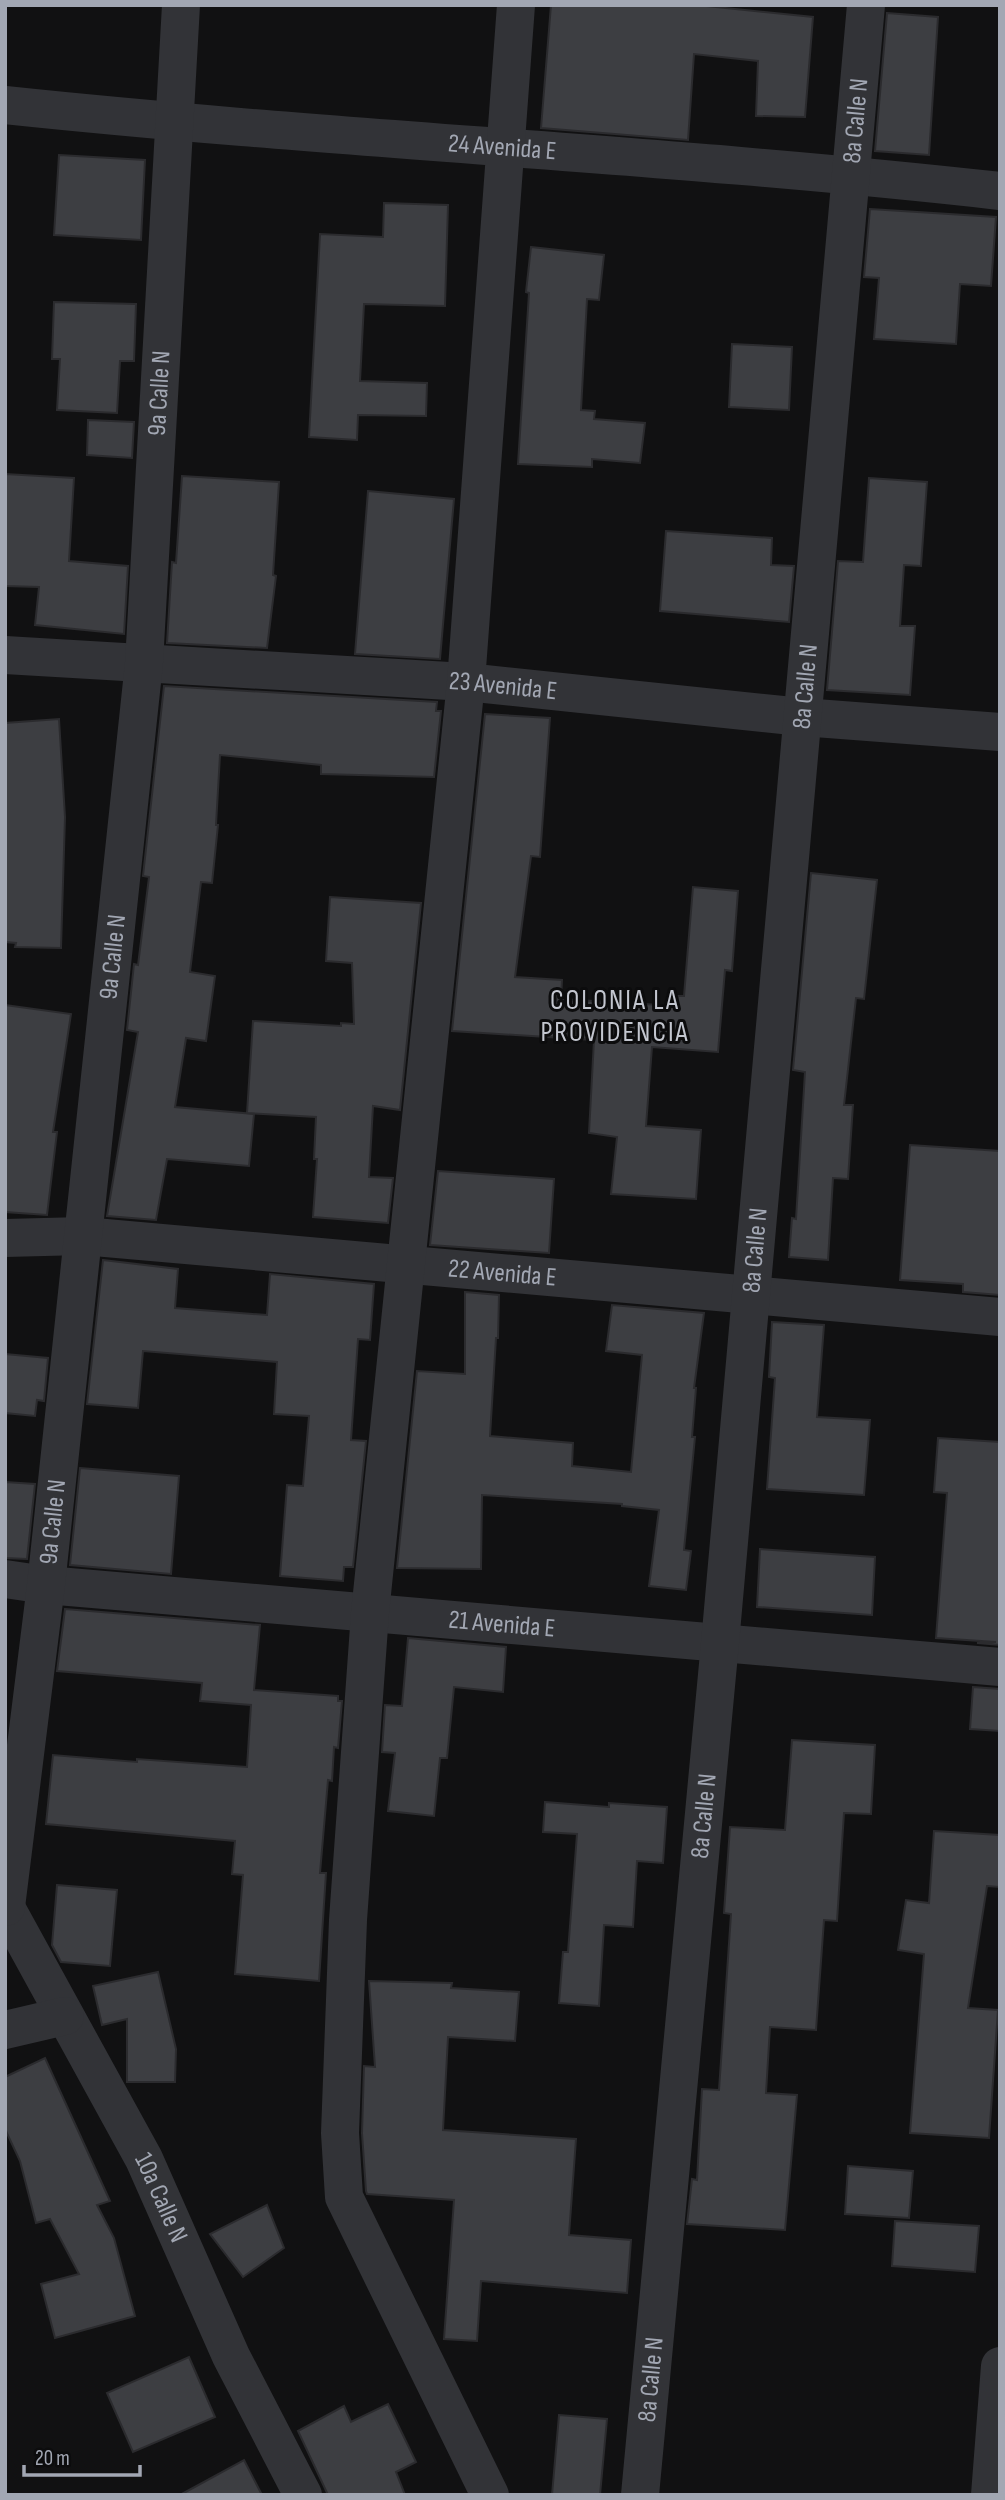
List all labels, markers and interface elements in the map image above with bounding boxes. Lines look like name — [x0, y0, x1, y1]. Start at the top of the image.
street label: 8a Calle N — [836, 77, 875, 165]
street label: 24 Avenida E — [447, 128, 557, 167]
street label: 9a Calle N — [141, 350, 177, 437]
street label: 8a Calle N — [786, 643, 824, 730]
street label: 23 Avenida E — [448, 666, 559, 707]
street label: 9a Calle N — [93, 913, 133, 1001]
district label: COLONIA LA PROVIDENCIA — [540, 984, 690, 1049]
street label: 8a Calle N — [736, 1206, 774, 1294]
street label: 22 Avenida E — [447, 1253, 558, 1293]
street label: 9a Calle N — [33, 1478, 73, 1566]
street label: 21 Avenida E — [447, 1604, 556, 1644]
street label: 8a Calle N — [684, 1772, 723, 1860]
street label: 10a Calle N — [128, 2147, 194, 2247]
street label: 8a Calle N — [631, 2336, 670, 2423]
scale bar — [24, 2434, 140, 2478]
text: 20 m — [35, 2446, 70, 2471]

